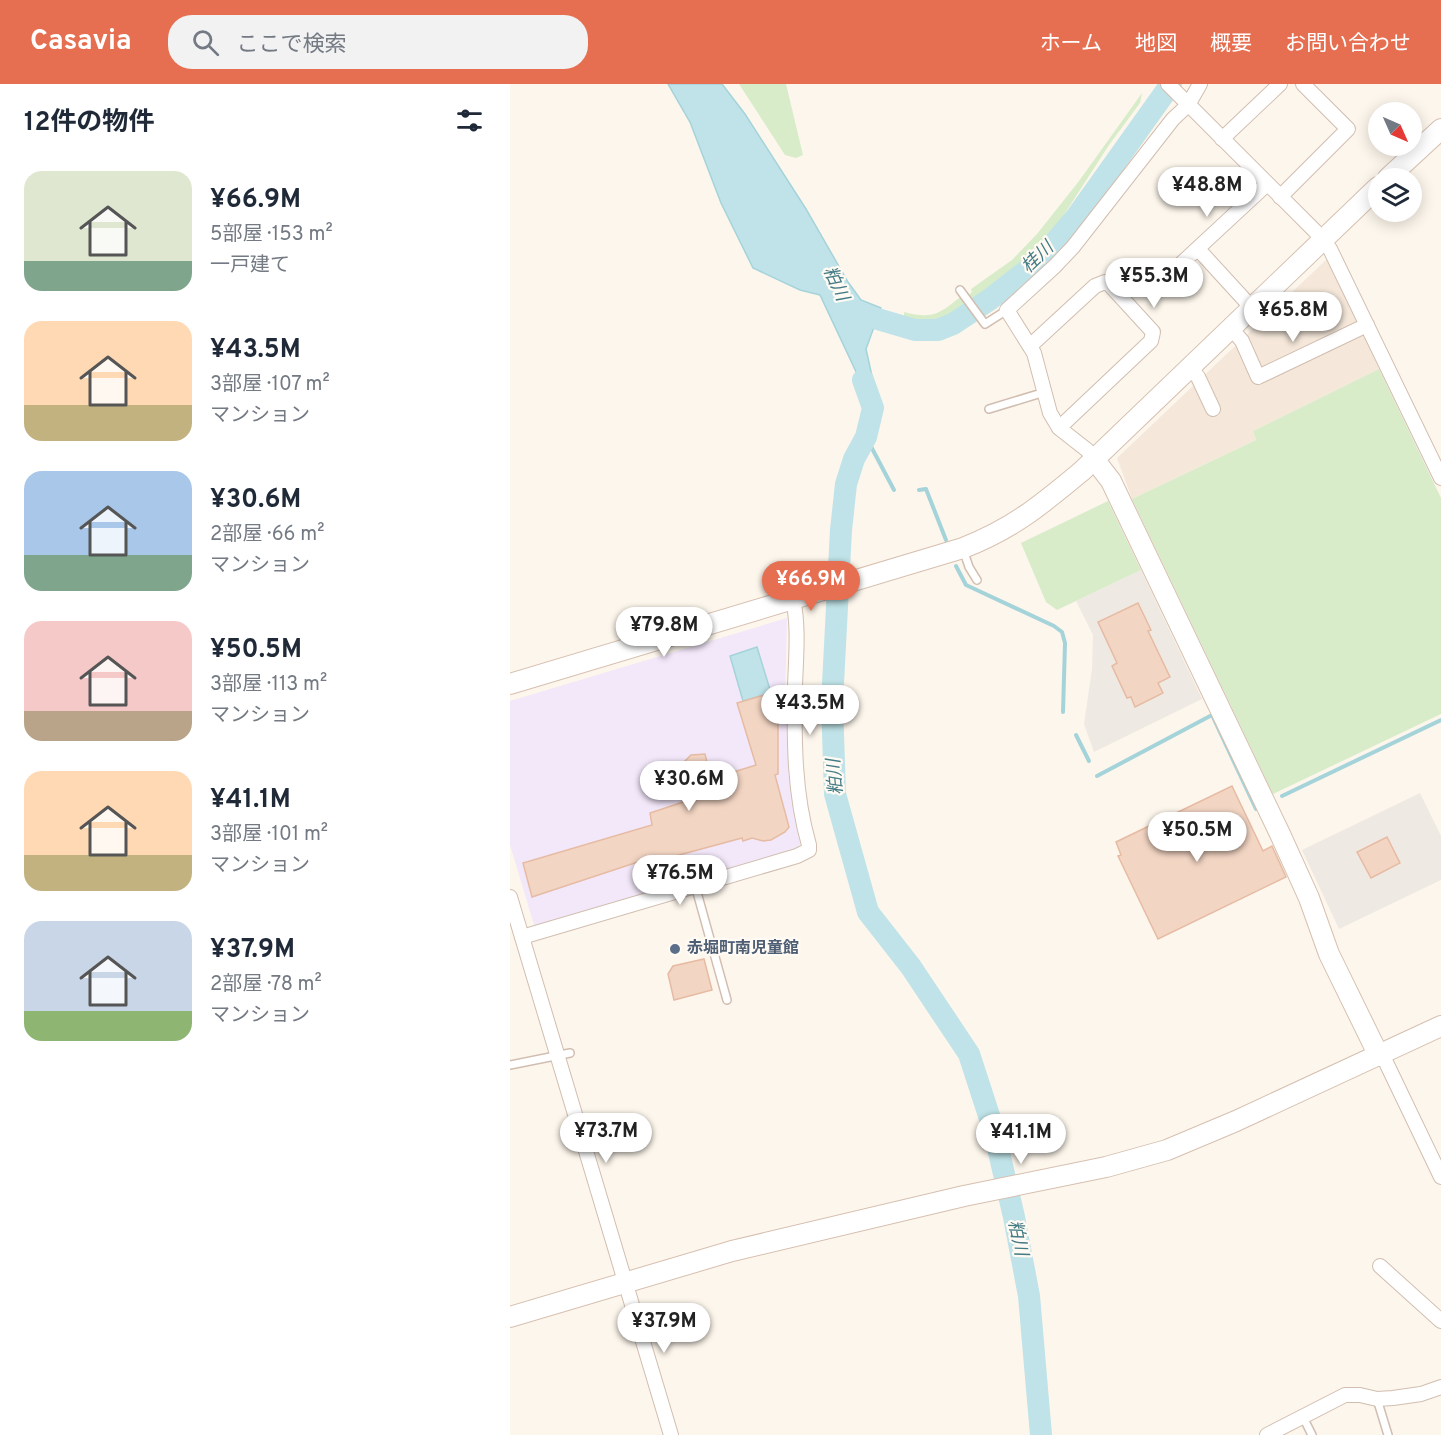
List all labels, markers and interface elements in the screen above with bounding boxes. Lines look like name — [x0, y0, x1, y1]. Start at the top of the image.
search box — [168, 15, 588, 69]
text: Casavia — [30, 24, 132, 60]
icon: search — [189, 26, 222, 59]
text: ホーム — [1040, 31, 1102, 58]
text: 地図 — [1135, 31, 1177, 58]
text: 概要 — [1210, 31, 1252, 58]
text: お問い合わせ — [1285, 31, 1411, 58]
text: ここで検索 — [237, 32, 347, 59]
north arrow — [1368, 102, 1422, 156]
map controls — [1368, 102, 1422, 222]
icon: filters — [453, 104, 486, 137]
text: 12件の物件 — [24, 107, 154, 140]
pin: ¥48.8M — [1158, 167, 1256, 218]
button: layers — [1368, 168, 1422, 222]
text: ¥48.8M — [1172, 173, 1242, 199]
text: ¥66.9M — [210, 184, 301, 217]
icon: home — [72, 195, 144, 267]
text: 5部屋 · 153 m² — [210, 222, 333, 248]
water label: 桂川 — [1017, 236, 1060, 279]
text: 一戸建て — [210, 253, 290, 279]
pin: ¥55.3M — [1105, 258, 1203, 309]
water label: 粕川 — [817, 263, 854, 307]
text: ¥55.3M — [1119, 264, 1189, 290]
pin: ¥65.8M — [1244, 292, 1342, 343]
text: ¥65.8M — [1258, 298, 1328, 324]
text: ¥43.5M — [210, 334, 301, 367]
icon: home — [72, 345, 144, 417]
text: 3部屋 · 107 m² — [210, 372, 330, 398]
text: マンション — [210, 403, 310, 429]
text: ¥30.6M — [210, 484, 301, 517]
icon: home — [72, 495, 144, 567]
text: 2部屋 · 66 m² — [210, 522, 324, 548]
text: マンション — [210, 553, 310, 579]
pin: ¥66.9M — [762, 561, 860, 612]
text: ¥66.9M — [776, 567, 846, 593]
pin: ¥79.8M — [615, 607, 713, 658]
text: ¥79.8M — [630, 613, 698, 639]
text: ¥50.5M — [210, 634, 302, 667]
icon: home — [72, 645, 144, 717]
text: 3部屋 · 113 m² — [210, 672, 327, 698]
pin: ¥43.5M — [761, 685, 859, 736]
text: ¥43.5M — [775, 691, 845, 717]
text: マンション — [210, 703, 310, 729]
water label: 粕川 — [823, 756, 849, 796]
pin: ¥30.6M — [640, 761, 738, 812]
text: ¥30.6M — [654, 767, 724, 793]
text: ¥41.1M — [210, 784, 291, 817]
icon: home — [72, 795, 144, 867]
pin: ¥50.5M — [1148, 812, 1246, 863]
text: ¥50.5M — [1162, 818, 1232, 844]
text: 3部屋 · 101 m² — [210, 822, 328, 848]
text: マンション — [210, 853, 310, 879]
pin: ¥76.5M — [631, 855, 729, 906]
text: ¥76.5M — [646, 861, 714, 887]
text: ¥37.9M — [210, 934, 295, 967]
place label: 赤堀町南児童館 — [687, 939, 799, 959]
marker: 赤堀町南児童館 — [668, 942, 682, 956]
icon: home — [72, 945, 144, 1017]
text: 2部屋 · 78 m² — [210, 972, 322, 998]
text: マンション — [210, 1003, 310, 1029]
pin: ¥73.7M — [557, 1113, 655, 1164]
pin: ¥41.1M — [972, 1114, 1070, 1165]
text: ¥73.7M — [574, 1119, 638, 1145]
text: ¥41.1M — [990, 1120, 1052, 1146]
water label: 粕川 — [1002, 1218, 1032, 1260]
pin: ¥37.9M — [615, 1303, 713, 1354]
text: ¥37.9M — [631, 1309, 697, 1335]

